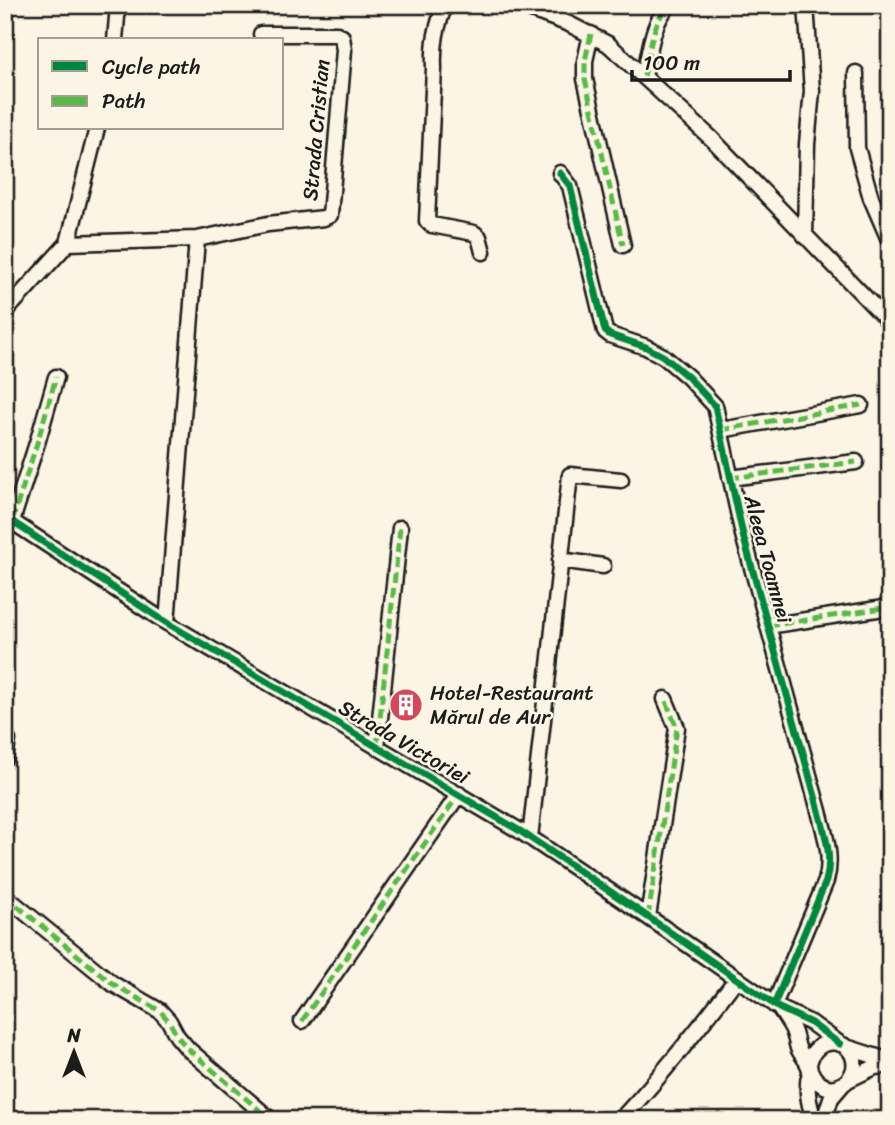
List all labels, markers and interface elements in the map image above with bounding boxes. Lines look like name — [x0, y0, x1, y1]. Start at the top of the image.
legend — [38, 38, 284, 130]
scale bar — [632, 38, 790, 82]
text: 100 m — [643, 44, 700, 82]
text: Cycle path — [102, 48, 201, 86]
street label: Strada Cristian — [291, 58, 341, 202]
text: Path — [102, 82, 145, 120]
street label: Aleea Toamnei — [732, 490, 804, 629]
place label: Hotel-Restaurant Mărul de Aur — [430, 674, 593, 736]
building icon: Hotel-Restaurant Mărul de Aur — [387, 686, 425, 724]
street label: Strada Victoriei — [331, 689, 478, 796]
north arrow — [38, 1016, 108, 1086]
text: N — [66, 1019, 81, 1052]

